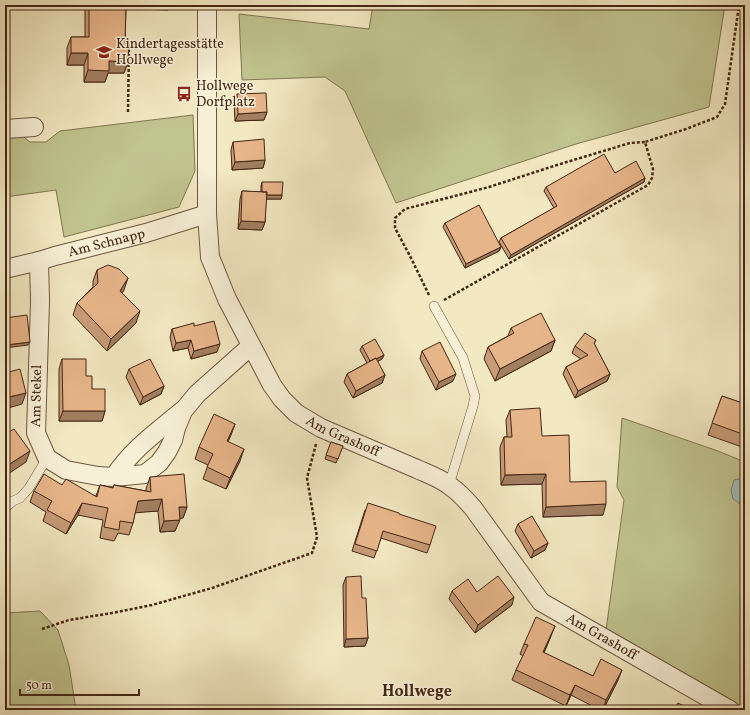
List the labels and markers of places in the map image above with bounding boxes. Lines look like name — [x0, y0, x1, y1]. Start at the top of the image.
place label: Kindertagesstätte Hollwege — [116, 35, 224, 70]
school or university icon: Kindertagesstätte Hollwege — [95, 43, 113, 61]
place label: Hollwege Dorfplatz — [196, 77, 255, 112]
bus stop icon: Hollwege Dorfplatz — [175, 85, 193, 103]

